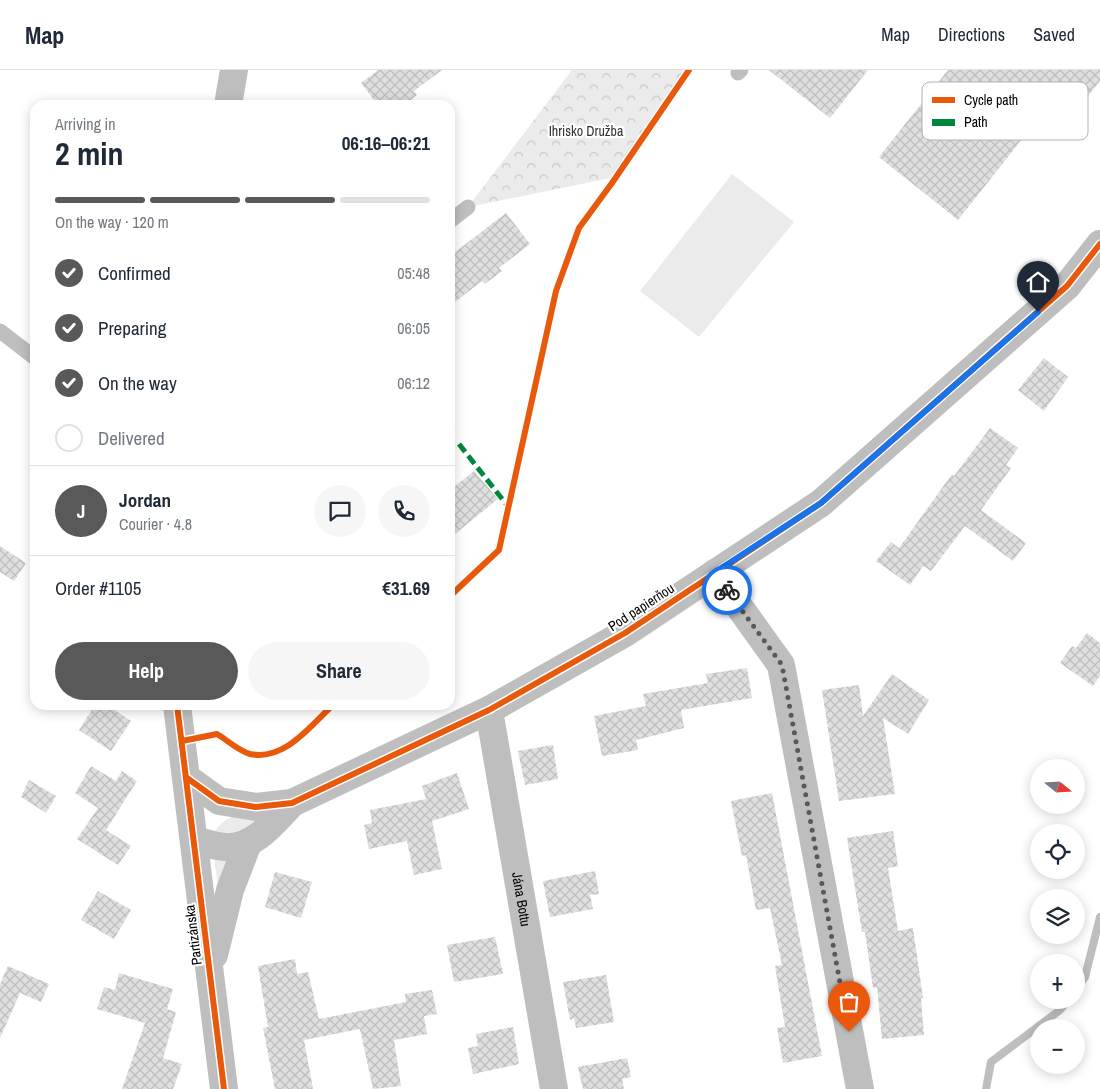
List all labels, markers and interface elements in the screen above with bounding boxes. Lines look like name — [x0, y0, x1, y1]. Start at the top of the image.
text: Map — [25, 19, 64, 51]
text: Map — [881, 22, 910, 47]
text: Directions — [938, 22, 1005, 47]
text: Saved — [1033, 22, 1075, 47]
legend — [922, 82, 1088, 140]
text: Cycle path — [964, 91, 1018, 109]
text: Arriving in — [55, 113, 116, 135]
text: Path — [964, 113, 988, 131]
park label: Ihrisko Družba — [549, 122, 624, 140]
text: 06:16–06:21 — [342, 130, 430, 156]
text: 2 min — [55, 132, 124, 175]
text: On the way · 120 m — [55, 211, 169, 233]
icon: check — [55, 259, 83, 287]
text: Confirmed — [98, 260, 171, 286]
pin — [1017, 261, 1059, 312]
text: 05:48 — [397, 262, 430, 284]
icon: home — [1024, 268, 1052, 296]
icon: check — [55, 314, 83, 342]
text: Preparing — [98, 315, 166, 341]
text: 06:05 — [397, 317, 430, 339]
icon: check — [55, 369, 83, 397]
text: On the way — [98, 370, 177, 396]
text: 06:12 — [397, 372, 430, 394]
text: Delivered — [98, 425, 165, 451]
button: chat — [314, 485, 366, 537]
button: phone — [378, 485, 430, 537]
text: Jordan — [119, 487, 171, 513]
text: J — [77, 498, 85, 524]
text: Courier · 4.8 — [119, 513, 192, 535]
courier — [702, 565, 752, 615]
text: Order #1105 — [55, 575, 141, 601]
text: €31.69 — [382, 575, 430, 601]
icon: bike — [713, 576, 741, 604]
street label: Pod papierňou — [605, 579, 677, 635]
button: Help — [55, 642, 238, 700]
button: Share — [248, 642, 430, 700]
north arrow — [1030, 759, 1085, 814]
map controls — [1030, 759, 1085, 1074]
button: locate — [1030, 824, 1085, 879]
street label: Jána Bottu — [508, 871, 535, 928]
button: layers — [1030, 889, 1085, 944]
street label: Partizánska — [180, 903, 206, 966]
button: + — [1030, 954, 1085, 1009]
pin — [828, 981, 870, 1032]
icon: bag — [835, 988, 863, 1016]
button: − — [1030, 1019, 1085, 1074]

